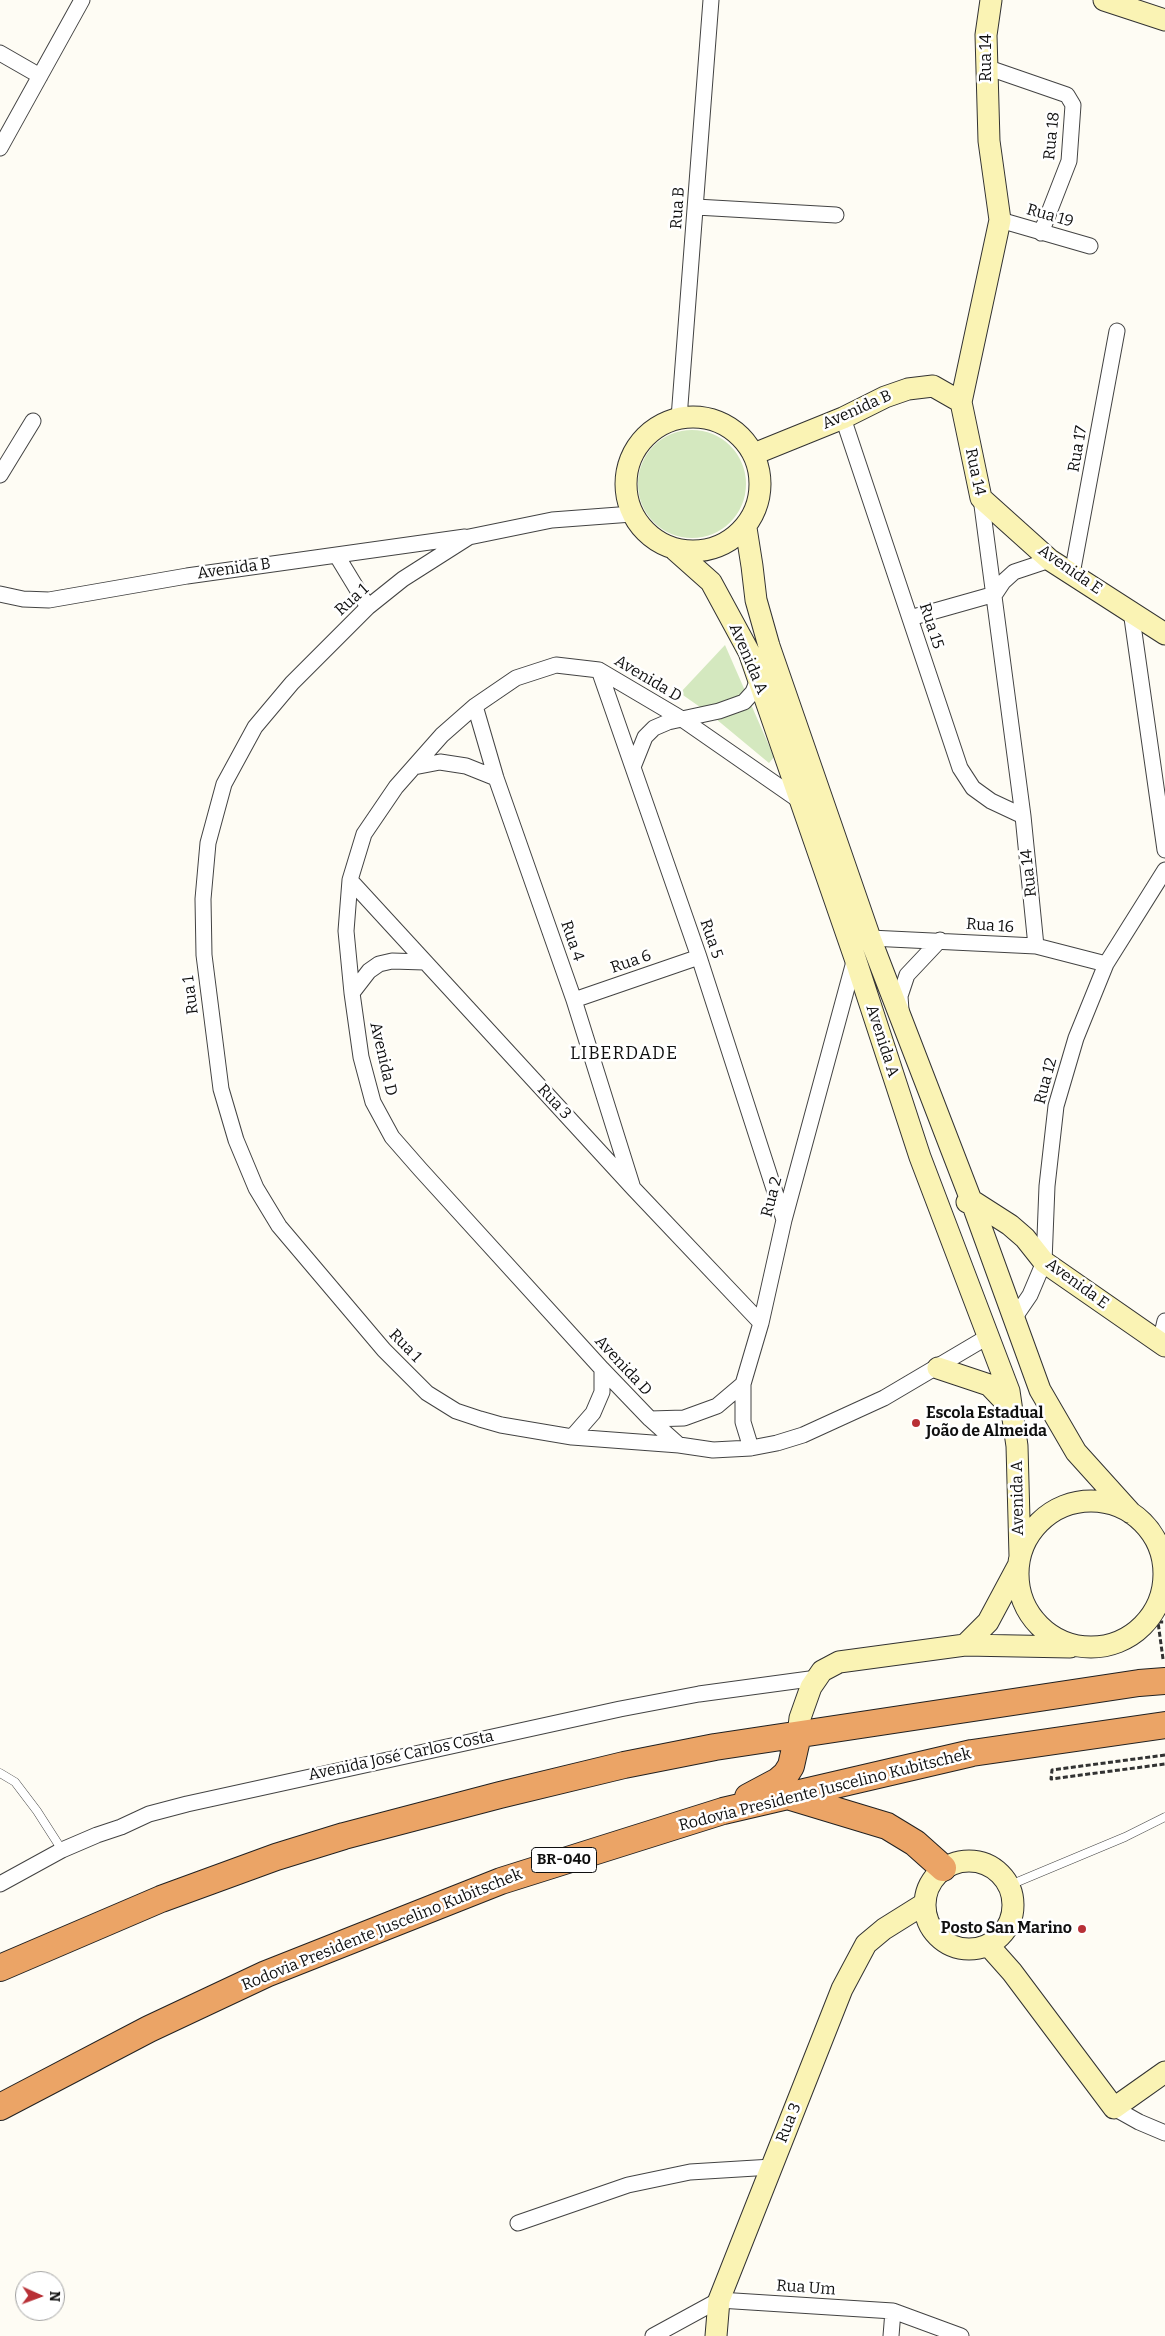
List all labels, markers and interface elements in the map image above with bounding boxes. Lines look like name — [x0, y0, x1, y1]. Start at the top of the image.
street label: Rua 14 — [977, 34, 997, 82]
street label: Rua 18 — [1040, 111, 1064, 161]
street label: Rua B — [667, 186, 689, 230]
street label: Rua 19 — [1024, 200, 1076, 232]
street label: Avenida B — [819, 386, 895, 434]
street label: Rua 17 — [1065, 424, 1091, 474]
street label: Rua 14 — [961, 447, 989, 497]
street label: Avenida E — [1034, 541, 1106, 599]
street label: Avenida B — [196, 554, 272, 584]
street label: Rua 1 — [331, 580, 373, 620]
street label: Rua 15 — [915, 601, 947, 651]
street label: Avenida A — [725, 621, 771, 697]
street label: Avenida D — [611, 651, 685, 707]
street label: Rua 14 — [1017, 848, 1041, 898]
street label: Rua 16 — [965, 915, 1015, 937]
street label: Rua 5 — [695, 917, 727, 961]
street label: Rua 4 — [556, 918, 588, 964]
street label: Rua 6 — [608, 946, 654, 978]
street label: Rua 1 — [179, 975, 203, 1015]
street label: Avenida A — [861, 1002, 903, 1080]
street label: Avenida D — [365, 1020, 401, 1098]
district label: LIBERDADE — [569, 1043, 679, 1065]
street label: Rua 12 — [1031, 1056, 1061, 1106]
street label: Rua 3 — [533, 1080, 575, 1124]
street label: Rua 2 — [757, 1175, 787, 1219]
street label: Avenida E — [1042, 1255, 1112, 1313]
street label: Rua 1 — [385, 1325, 425, 1367]
street label: Avenida D — [590, 1332, 656, 1400]
place label: Escola Estadual João de Almeida — [926, 1404, 1047, 1442]
marker: Escola Estadual João de Almeida — [910, 1417, 922, 1429]
street label: Avenida A — [1008, 1460, 1028, 1536]
street label: Avenida José Carlos Costa — [307, 1727, 495, 1785]
street label: Rodovia Presidente Juscelino Kubitschek — [677, 1744, 973, 1836]
road number: BR-040 — [532, 1848, 596, 1872]
street label: Rodovia Presidente Juscelino Kubitschek — [239, 1865, 525, 1995]
place label: Posto San Marino — [941, 1919, 1072, 1939]
marker: Posto San Marino — [1076, 1923, 1088, 1935]
street label: Rua 3 — [772, 2100, 806, 2146]
north arrow — [15, 2271, 65, 2321]
street label: Rua Um — [776, 2276, 836, 2300]
text: N — [46, 2291, 63, 2302]

